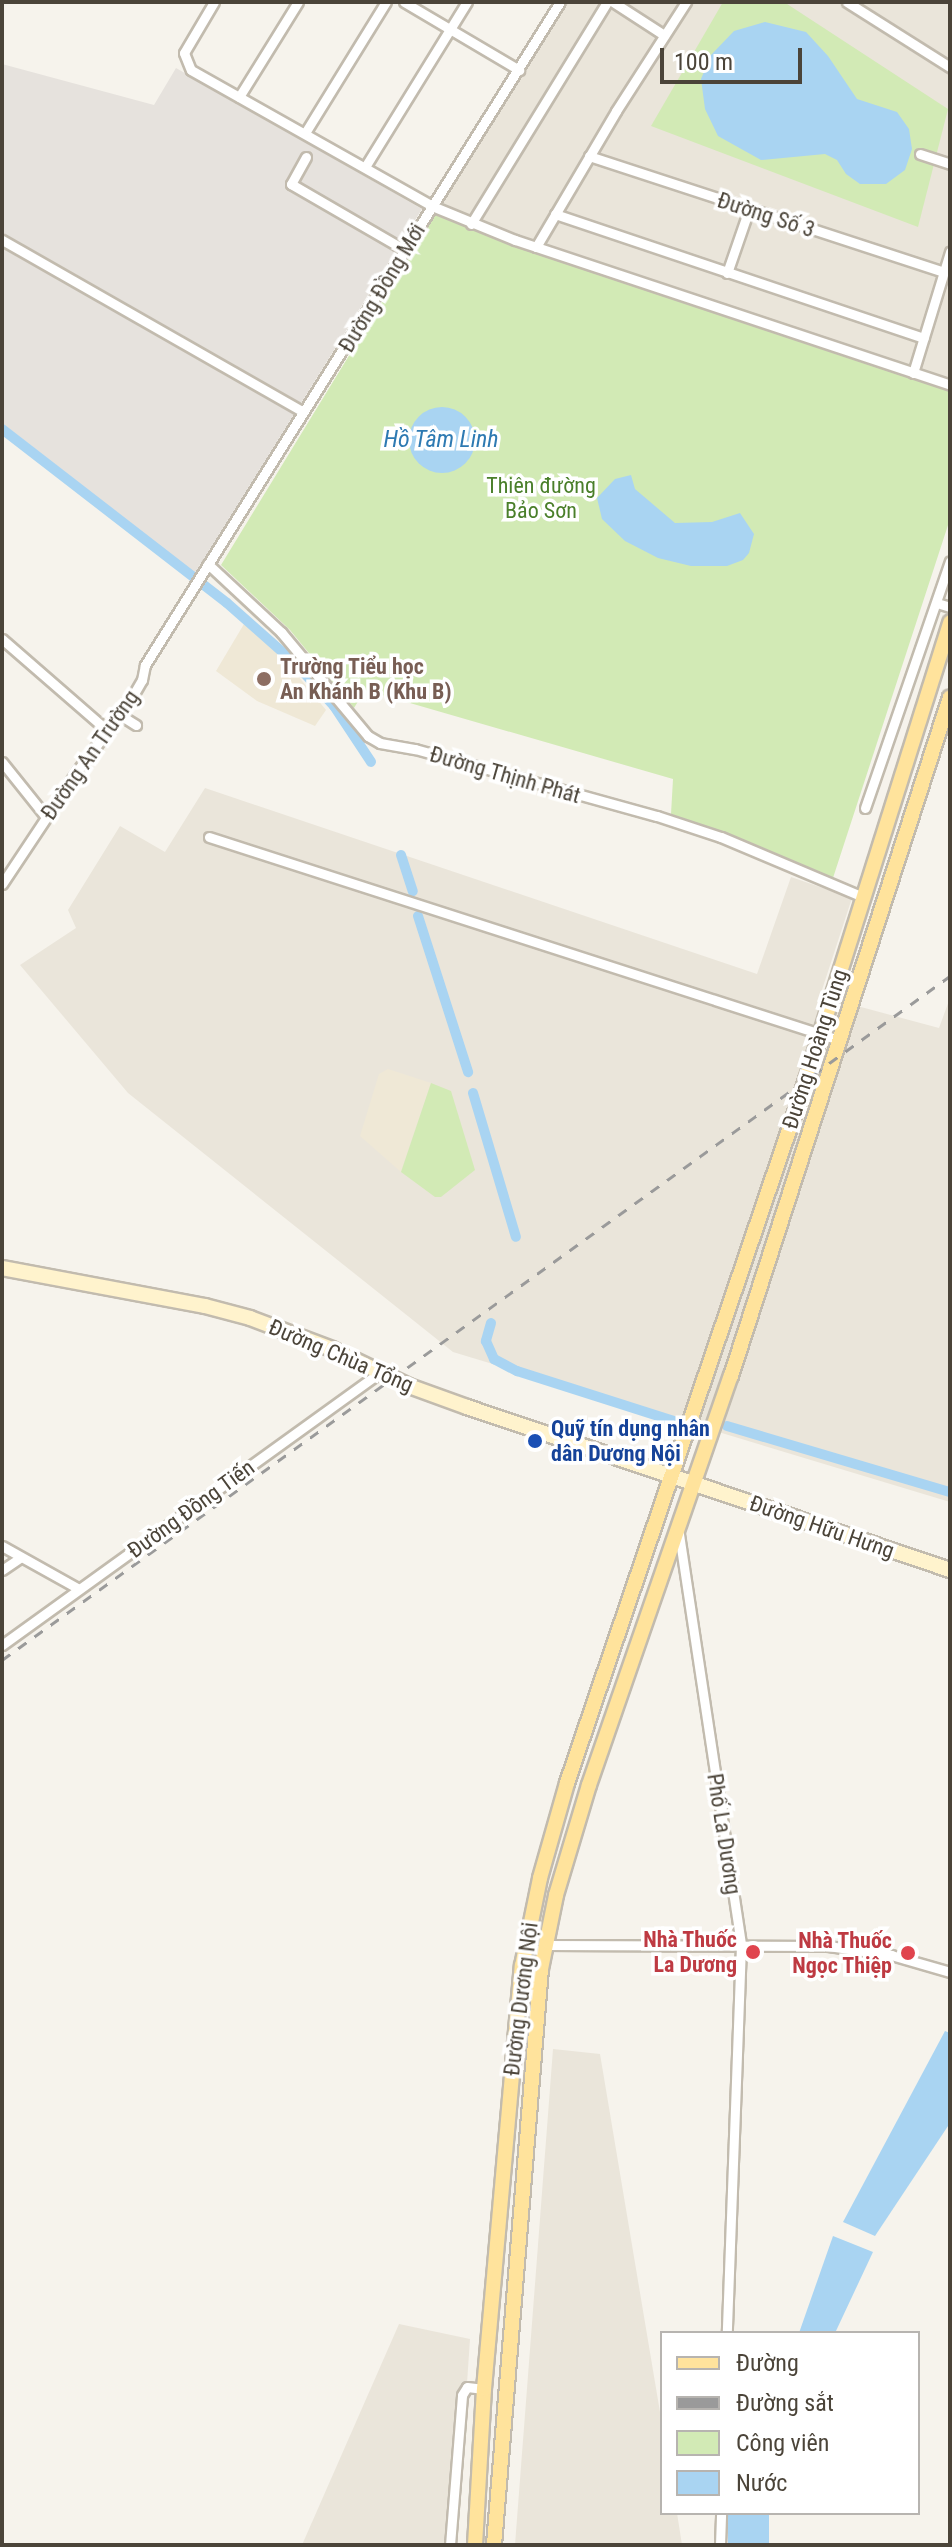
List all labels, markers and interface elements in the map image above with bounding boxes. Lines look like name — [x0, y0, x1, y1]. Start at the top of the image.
scale bar — [664, 32, 806, 82]
text: 100 m — [674, 48, 733, 76]
street label: Đường Số 3 — [714, 187, 818, 243]
street label: Đường Đồng Mới — [333, 219, 431, 357]
water label: Hồ Tâm Linh — [383, 426, 499, 454]
park label: Thiên đường Bảo Sơn — [486, 472, 596, 524]
place label: Trường Tiểu học An Khánh B (Khu B) — [280, 653, 451, 704]
marker: Trường Tiểu học An Khánh B (Khu B) — [255, 670, 273, 688]
street label: Đường An Trường — [35, 685, 145, 825]
street label: Đường Thịnh Phát — [426, 741, 584, 809]
street label: Đường Hoàng Tùng — [777, 966, 853, 1132]
street label: Đường Chùa Tổng — [265, 1314, 417, 1398]
place label: Quỹ tín dụng nhân dân Dương Nội — [551, 1415, 710, 1466]
marker: Quỹ tín dụng nhân dân Dương Nội — [526, 1432, 544, 1450]
street label: Đường Đồng Tiến — [122, 1454, 260, 1564]
street label: Đường Hữu Hưng — [746, 1490, 898, 1564]
street label: Phố La Dương — [701, 1772, 747, 1896]
street label: Đường Dương Nội — [498, 1921, 544, 2077]
place label: Nhà Thuốc La Dương — [643, 1926, 737, 1978]
place label: Nhà Thuốc Ngọc Thiệp — [792, 1927, 892, 1978]
marker: Nhà Thuốc La Dương — [744, 1943, 762, 1961]
marker: Nhà Thuốc Ngọc Thiệp — [899, 1944, 917, 1962]
legend — [660, 2331, 920, 2515]
text: Đường — [736, 2349, 799, 2377]
text: Đường sắt — [736, 2389, 834, 2417]
text: Công viên — [736, 2429, 829, 2457]
text: Nước — [736, 2469, 787, 2497]

